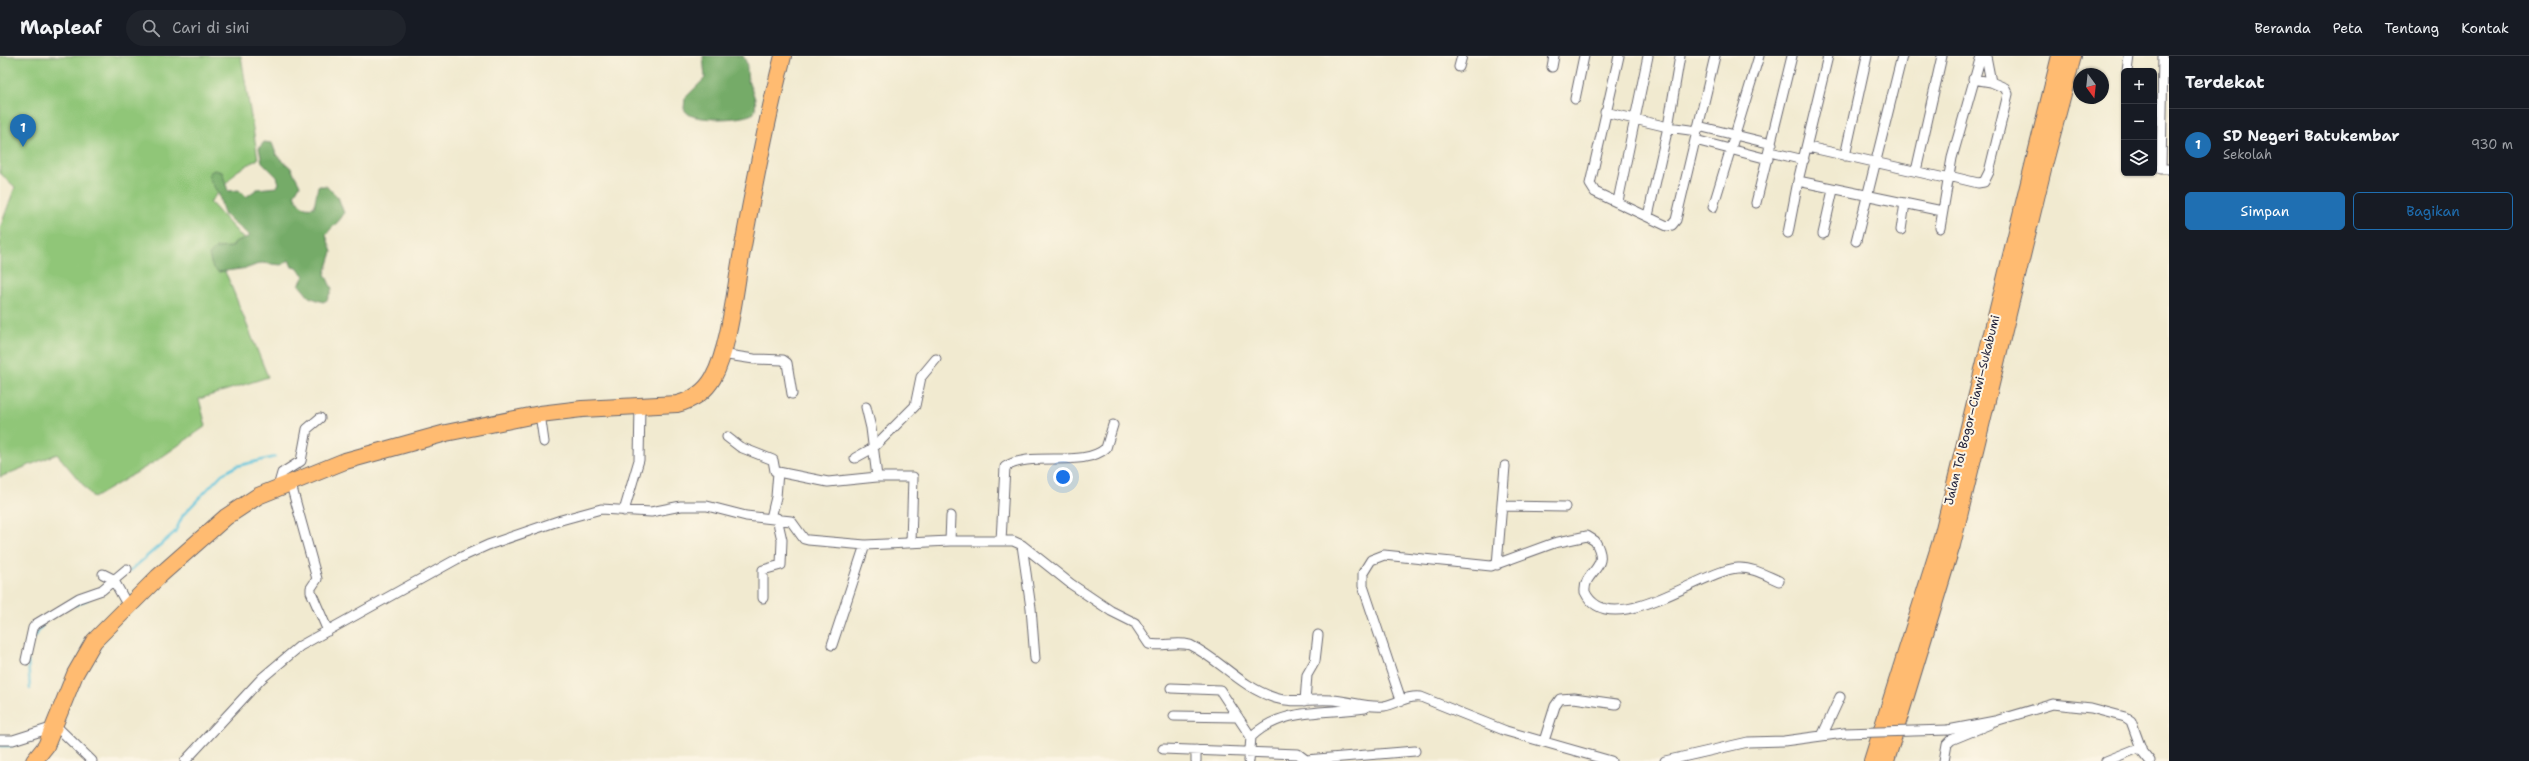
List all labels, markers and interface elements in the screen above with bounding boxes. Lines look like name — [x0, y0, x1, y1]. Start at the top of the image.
search box — [126, 10, 406, 46]
text: Mapleaf — [20, 15, 102, 40]
icon: search — [140, 17, 162, 39]
text: Cari di sini — [172, 18, 250, 38]
text: Beranda — [2254, 19, 2311, 37]
text: Peta — [2333, 19, 2363, 37]
text: Tentang — [2385, 19, 2439, 37]
text: Kontak — [2461, 19, 2509, 37]
north arrow — [2073, 68, 2109, 104]
map controls — [2121, 68, 2157, 176]
button: + — [2121, 68, 2157, 104]
text: Terdekat — [2185, 71, 2265, 93]
button: − — [2121, 104, 2157, 140]
pin: 1 — [10, 114, 36, 147]
text: SD Negeri Batukembar — [2223, 126, 2400, 146]
text: 1 — [2195, 136, 2201, 153]
text: 930 m — [2471, 136, 2513, 153]
button: layers — [2121, 140, 2157, 176]
text: Sekolah — [2223, 146, 2272, 163]
button: Simpan — [2185, 192, 2345, 230]
button: Bagikan — [2353, 192, 2513, 230]
street label: Jalan Tol Bogor–Ciawi–Sukabumi — [1941, 313, 2003, 507]
your location — [1053, 467, 1073, 487]

